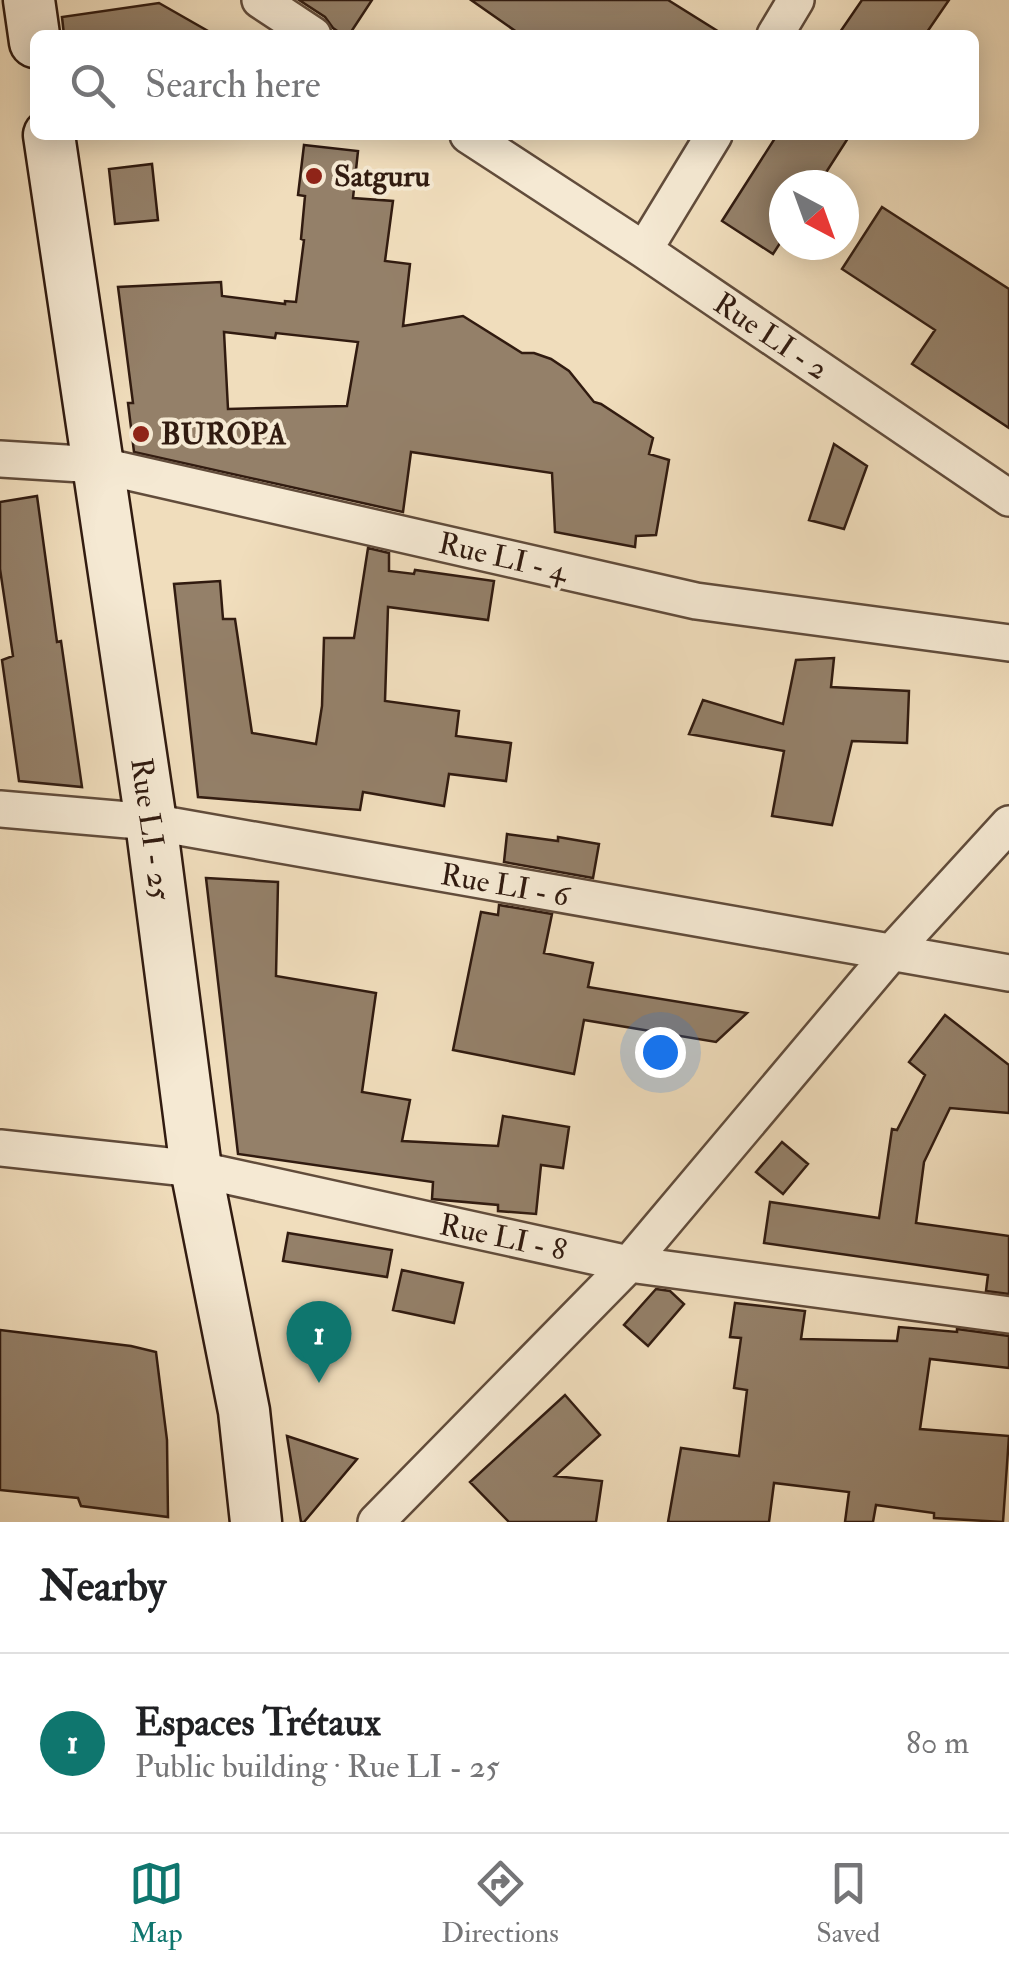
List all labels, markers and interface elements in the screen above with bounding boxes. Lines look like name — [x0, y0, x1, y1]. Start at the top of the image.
search box — [30, 30, 979, 140]
icon: search — [65, 58, 120, 113]
text: Search here — [145, 61, 321, 109]
place label: Satguru — [334, 158, 430, 195]
marker: Satguru — [303, 165, 325, 187]
north arrow — [769, 170, 859, 260]
street label: Rue LI - 2 — [707, 285, 835, 388]
place label: BUROPA — [161, 416, 287, 453]
marker: BUROPA — [130, 423, 152, 445]
street label: Rue LI - 4 — [435, 525, 573, 591]
street label: Rue LI - 25 — [122, 756, 179, 903]
street label: Rue LI - 6 — [438, 856, 574, 915]
your location — [635, 1027, 686, 1078]
street label: Rue LI - 8 — [436, 1206, 570, 1269]
pin: 1 — [286, 1300, 352, 1383]
text: Nearby — [40, 1561, 166, 1613]
text: Espaces Trétaux — [135, 1699, 381, 1747]
text: 1 — [67, 1723, 78, 1763]
text: 80 m — [906, 1723, 969, 1763]
text: Public building · Rue LI - 25 — [135, 1747, 499, 1787]
tab: Map — [129, 1856, 184, 1951]
tab: Directions — [441, 1856, 559, 1951]
tab: Saved — [816, 1856, 880, 1951]

